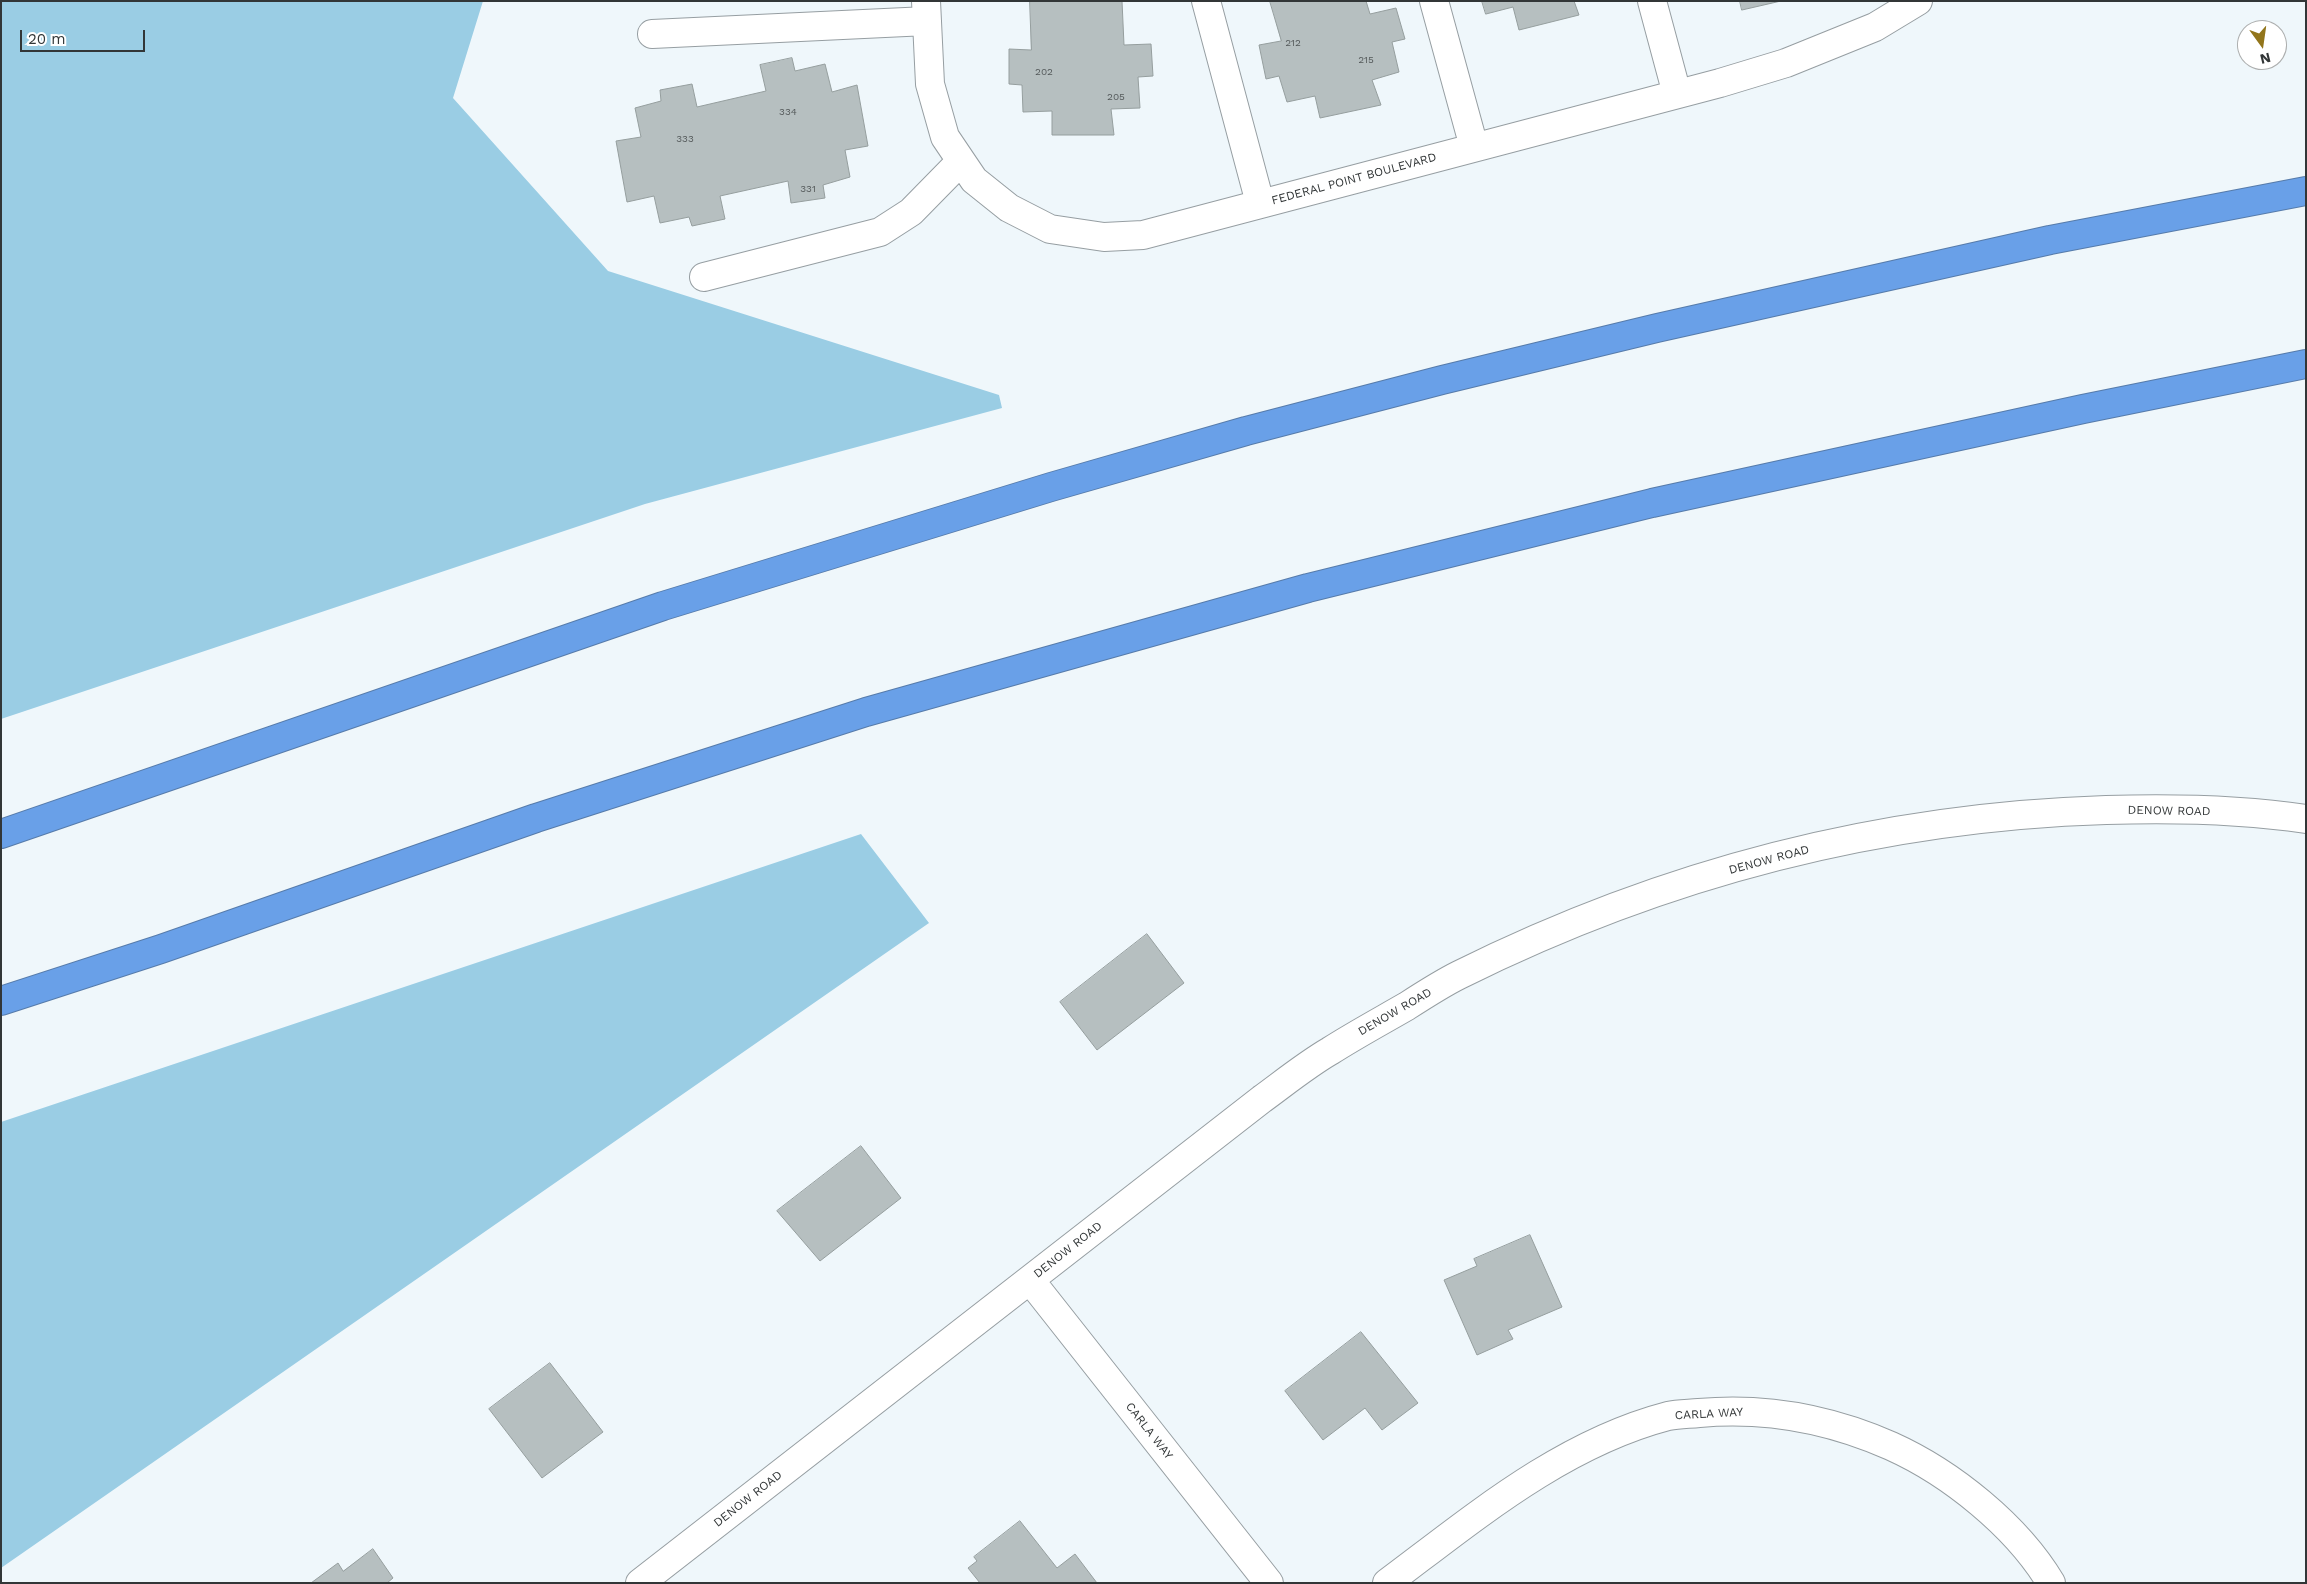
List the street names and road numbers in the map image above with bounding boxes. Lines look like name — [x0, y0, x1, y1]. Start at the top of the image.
street label: FEDERAL POINT BOULEVARD — [1270, 150, 1438, 208]
street label: DENOW ROAD — [2127, 803, 2211, 819]
street label: DENOW ROAD — [1727, 842, 1811, 878]
street label: DENOW ROAD — [1356, 985, 1434, 1039]
street label: DENOW ROAD — [1031, 1219, 1105, 1281]
street label: CARLA WAY — [1122, 1400, 1176, 1462]
street label: CARLA WAY — [1674, 1405, 1744, 1423]
street label: DENOW ROAD — [711, 1468, 785, 1530]

